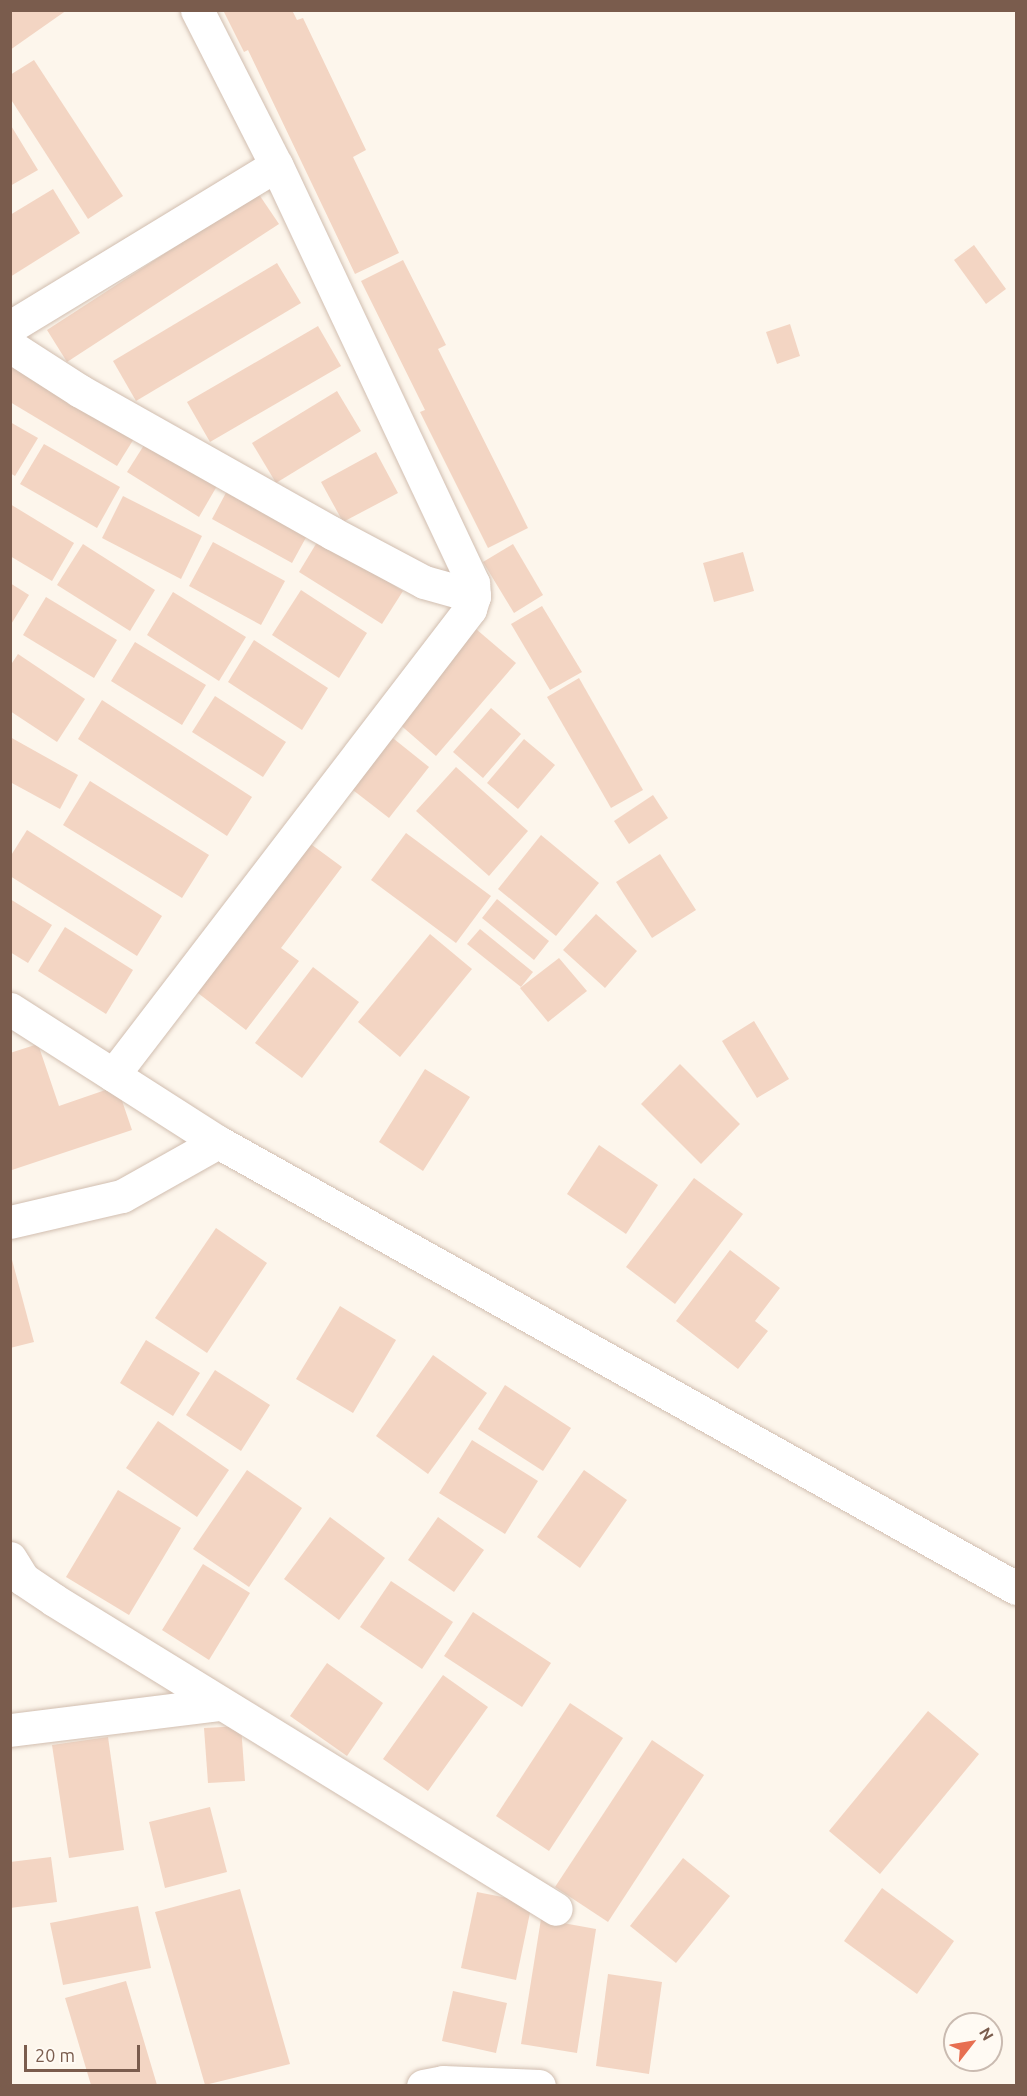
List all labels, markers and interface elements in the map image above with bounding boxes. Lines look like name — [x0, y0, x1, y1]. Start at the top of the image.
north arrow — [943, 2012, 1003, 2072]
text: N — [976, 2024, 998, 2044]
scale bar — [27, 2033, 142, 2071]
text: 20 m — [35, 2045, 75, 2065]

